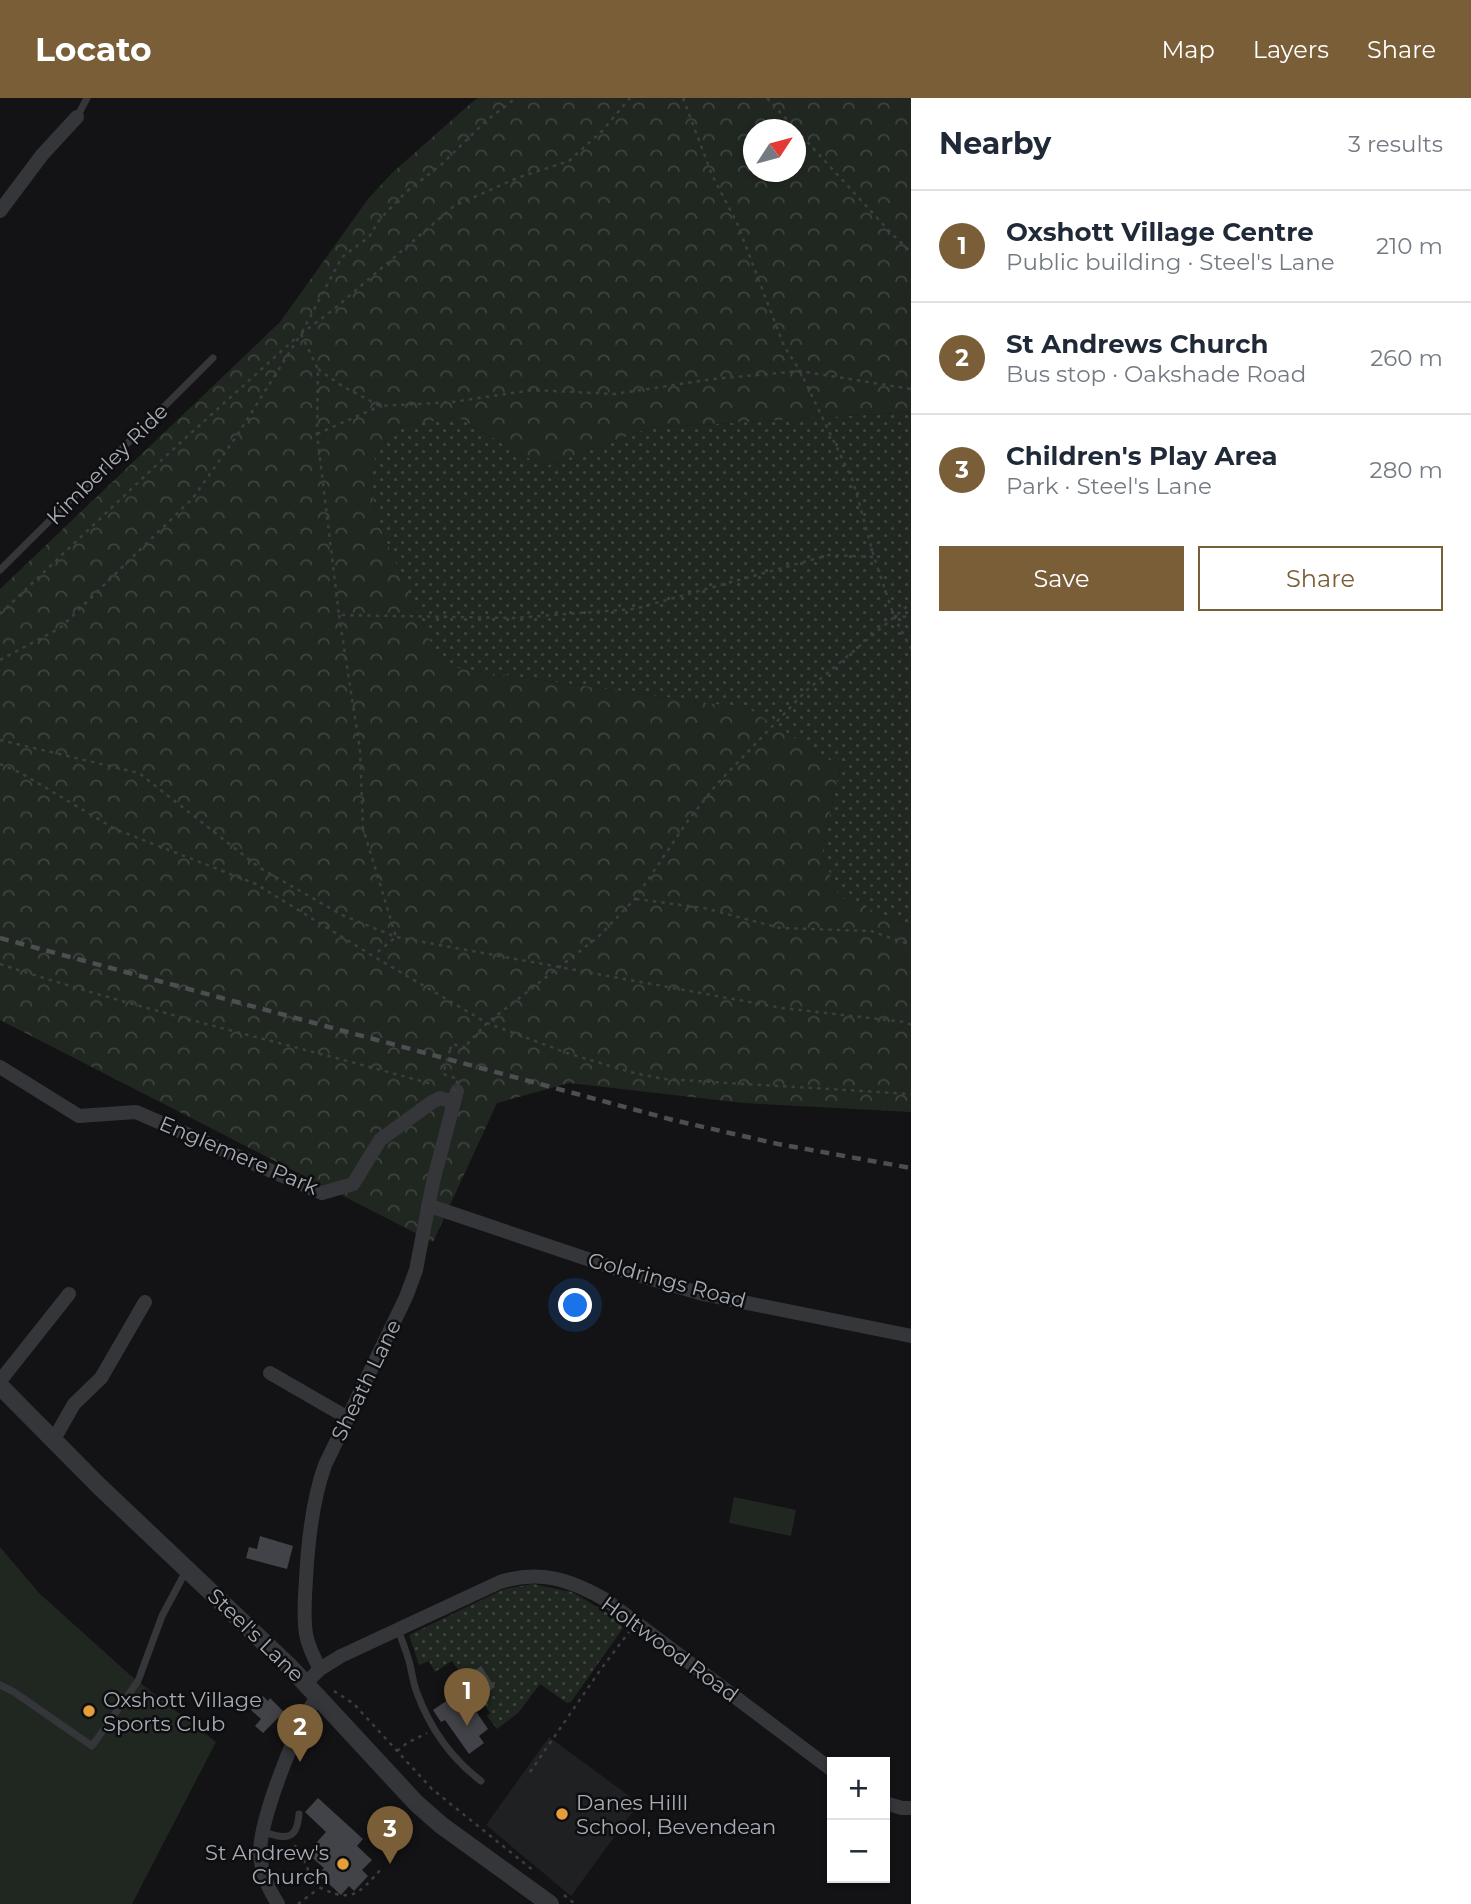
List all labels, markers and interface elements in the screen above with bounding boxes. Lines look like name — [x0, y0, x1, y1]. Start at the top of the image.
text: Locato — [35, 29, 152, 69]
text: Map — [1161, 35, 1215, 64]
text: Layers — [1253, 35, 1329, 64]
text: Share — [1367, 35, 1436, 64]
north arrow — [743, 119, 806, 182]
text: Nearby — [939, 125, 1051, 162]
text: 3 results — [1348, 130, 1443, 158]
text: Oxshott Village Centre — [1006, 216, 1314, 248]
text: 1 — [957, 232, 967, 260]
text: 210 m — [1376, 232, 1443, 260]
text: Public building · Steel's Lane — [1006, 248, 1335, 276]
text: St Andrews Church — [1006, 328, 1269, 360]
text: 2 — [955, 344, 969, 372]
text: 260 m — [1370, 344, 1443, 372]
text: Bus stop · Oakshade Road — [1006, 360, 1306, 388]
street label: Kimberley Ride — [41, 398, 173, 530]
text: Children's Play Area — [1006, 440, 1277, 472]
text: 3 — [955, 456, 969, 484]
text: 280 m — [1370, 456, 1443, 484]
text: Park · Steel's Lane — [1006, 472, 1212, 500]
button: Save — [939, 546, 1184, 611]
button: Share — [1198, 546, 1443, 611]
street label: Englemere Park — [156, 1110, 323, 1200]
street label: Goldrings Road — [585, 1247, 749, 1313]
your location — [558, 1288, 592, 1322]
street label: Sheath Lane — [326, 1315, 406, 1445]
street label: Steel's Lane — [203, 1583, 309, 1687]
street label: Holtwood Road — [597, 1591, 743, 1707]
pin: 1 — [444, 1668, 490, 1726]
place label: Oxshott Village Sports Club — [103, 1687, 262, 1736]
marker: Oxshott Village Sports Club — [81, 1703, 97, 1719]
pin: 2 — [277, 1704, 323, 1762]
map controls — [827, 1757, 890, 1883]
button: + — [827, 1757, 890, 1820]
place label: Danes Hilll School, Bevendean — [576, 1790, 776, 1839]
pin: 3 — [367, 1806, 413, 1864]
marker: Danes Hilll School, Bevendean — [554, 1806, 570, 1822]
button: − — [827, 1820, 890, 1883]
place label: St Andrew's Church — [205, 1840, 329, 1889]
marker: St Andrew's Church — [335, 1856, 351, 1872]

